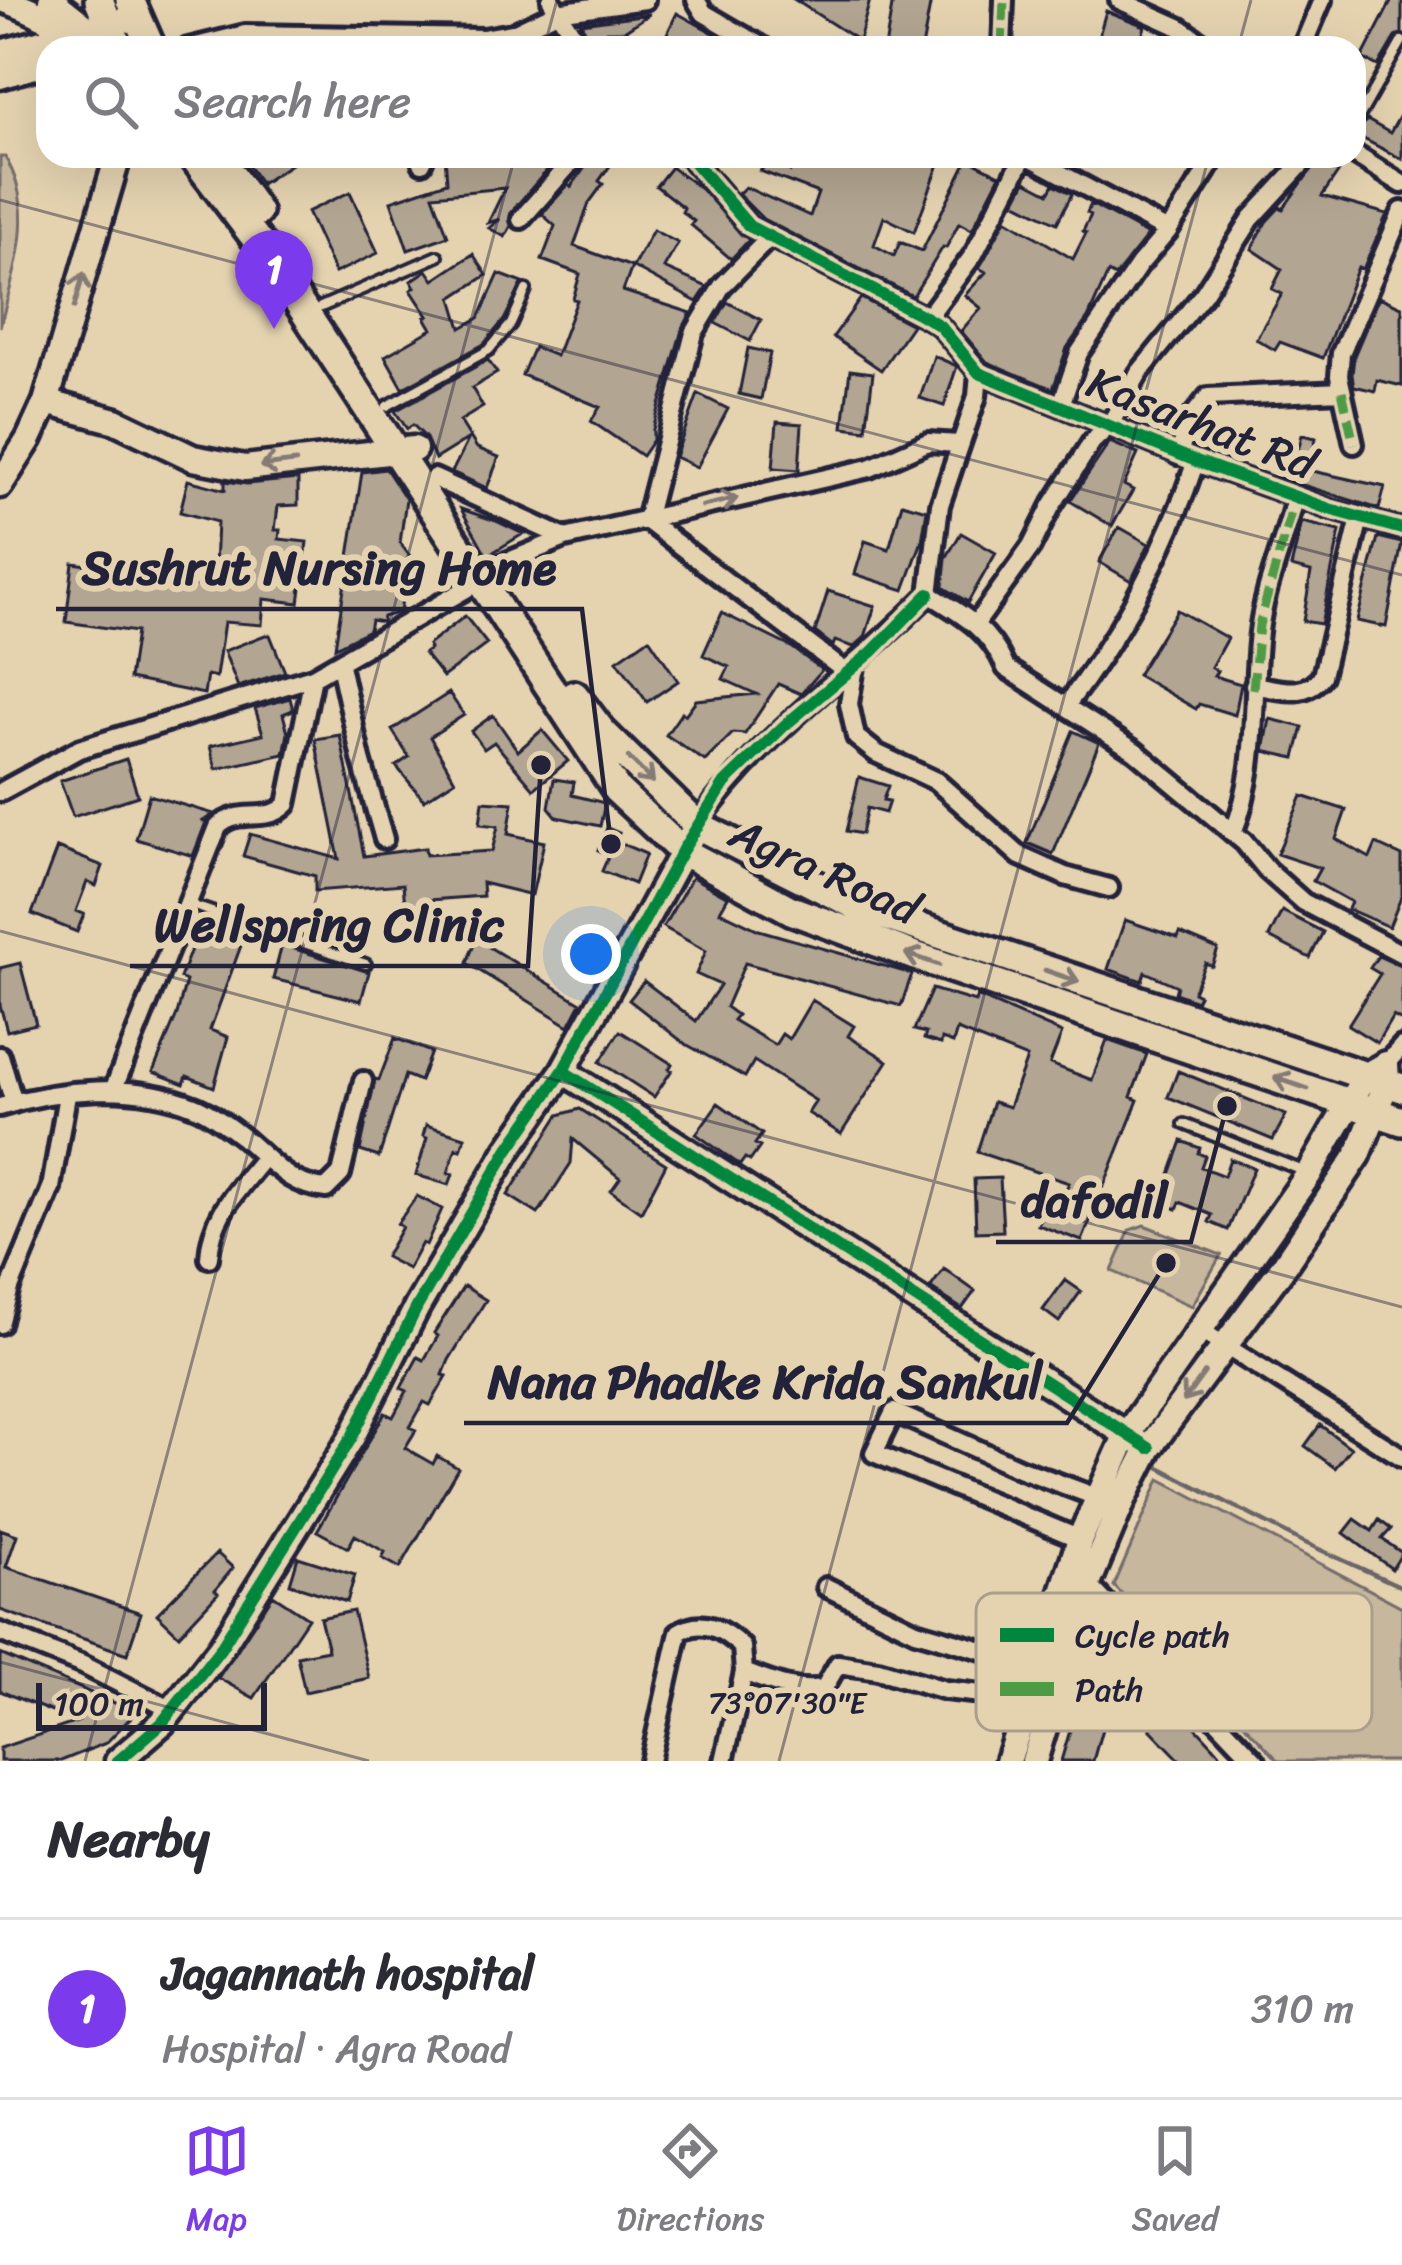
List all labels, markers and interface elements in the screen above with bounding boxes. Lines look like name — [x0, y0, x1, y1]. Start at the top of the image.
search box — [36, 36, 1366, 168]
text: Search here — [174, 62, 411, 142]
icon: search — [78, 69, 144, 135]
pin: 1 — [235, 230, 313, 329]
one-way arrow — [69, 272, 91, 310]
street label: Kasarhat Rd — [1075, 343, 1331, 505]
one-way arrow — [260, 454, 299, 476]
one-way arrow — [700, 490, 738, 512]
callout: Sushrut Nursing Home — [56, 525, 582, 609]
text: Sushrut Nursing Home — [81, 525, 556, 610]
one-way arrow — [626, 756, 655, 784]
street label: Agra Road — [715, 793, 936, 950]
callout: Wellspring Clinic — [130, 882, 528, 966]
text: Wellspring Clinic — [154, 882, 505, 967]
your location — [561, 924, 621, 984]
one-way arrow — [904, 947, 941, 968]
one-way arrow — [1042, 966, 1080, 988]
one-way arrow — [1274, 1071, 1311, 1092]
callout: dafodil — [996, 1158, 1191, 1242]
text: dafodil — [1021, 1158, 1170, 1243]
callout: Nana Phadke Krida Sankul — [464, 1339, 1067, 1423]
text: Nana Phadke Krida Sankul — [487, 1339, 1043, 1424]
one-way arrow — [1181, 1370, 1207, 1403]
legend — [976, 1593, 1372, 1731]
text: Cycle path — [1075, 1607, 1230, 1665]
text: Path — [1075, 1661, 1143, 1719]
text: 100 m — [54, 1675, 144, 1733]
text: 73°07'30"E — [708, 1676, 868, 1730]
scale bar — [36, 1677, 267, 1730]
text: Nearby — [48, 1794, 209, 1884]
text: Jagannath hospital — [162, 1934, 534, 2014]
text: 1 — [79, 1974, 95, 2043]
text: 310 m — [1251, 1974, 1354, 2043]
text: Hospital · Agra Road — [162, 2014, 510, 2083]
tab: Map — [184, 2118, 250, 2248]
tab: Directions — [617, 2118, 764, 2248]
tab: Saved — [1131, 2118, 1218, 2248]

